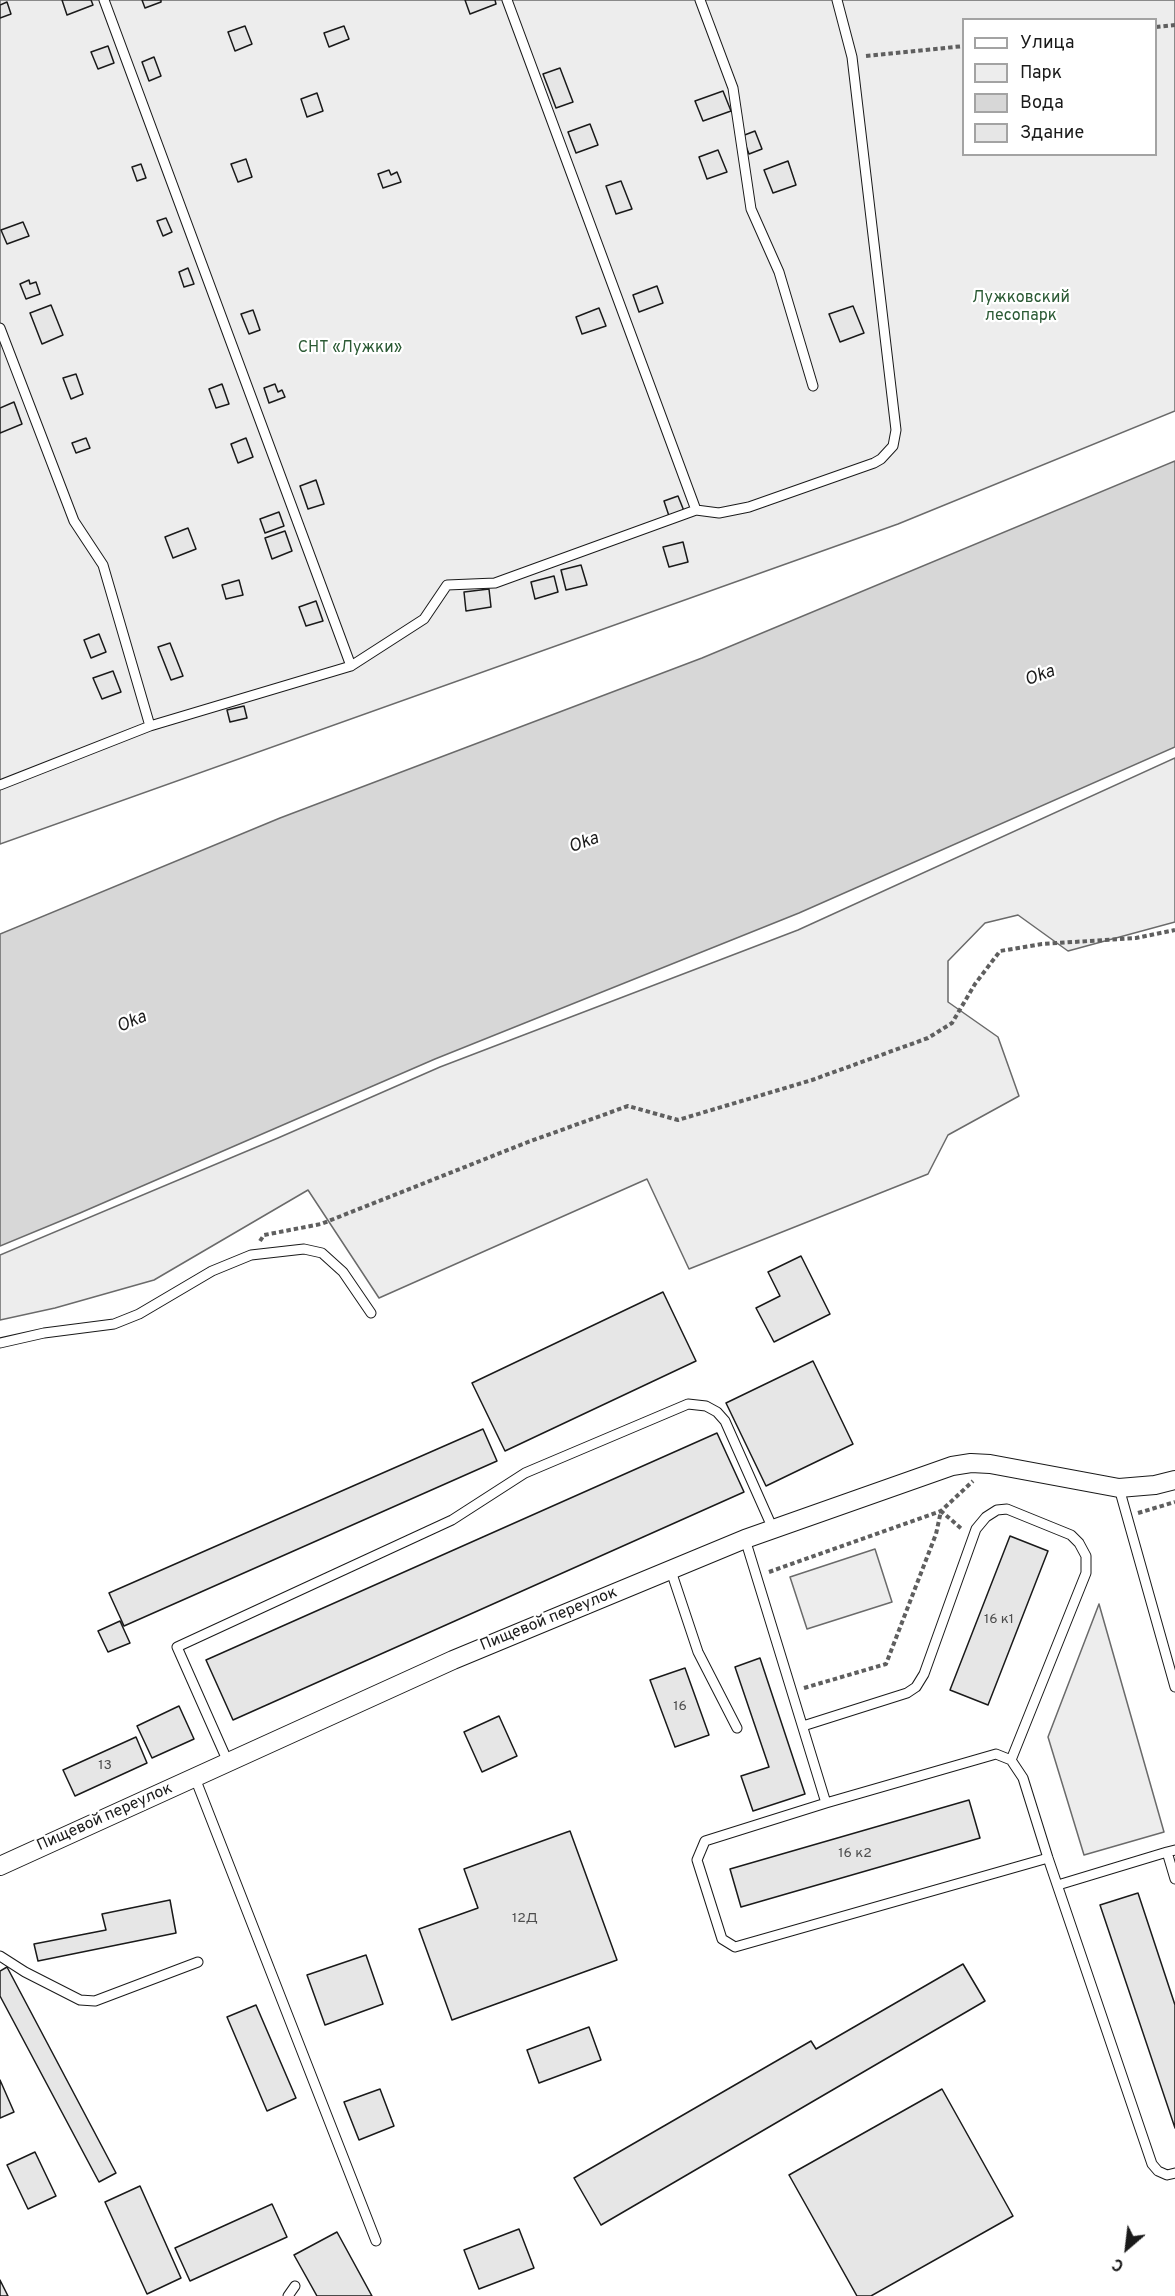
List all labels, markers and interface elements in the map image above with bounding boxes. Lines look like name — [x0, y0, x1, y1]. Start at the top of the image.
legend — [962, 18, 1157, 156]
text: Улица — [1020, 32, 1074, 55]
text: Парк — [1020, 62, 1062, 85]
text: Вода — [1020, 92, 1064, 115]
text: Здание — [1020, 122, 1084, 145]
park label: Лужковский лесопарк — [972, 289, 1070, 327]
park label: СНТ «Лужки» — [298, 339, 402, 359]
water label: Oka — [1022, 662, 1058, 692]
water label: Oka — [566, 829, 602, 859]
water label: Oka — [114, 1007, 150, 1039]
street label: Пищевой переулок — [478, 1584, 620, 1656]
house number: 16 к1 — [984, 1612, 1014, 1628]
house number: 16 — [673, 1699, 687, 1715]
house number: 13 — [98, 1758, 112, 1774]
street label: Пищевой переулок — [34, 1780, 176, 1856]
house number: 16 к2 — [838, 1846, 872, 1862]
house number: 12Д — [512, 1911, 538, 1927]
north arrow — [1097, 2218, 1157, 2278]
text: С — [1109, 2253, 1128, 2275]

